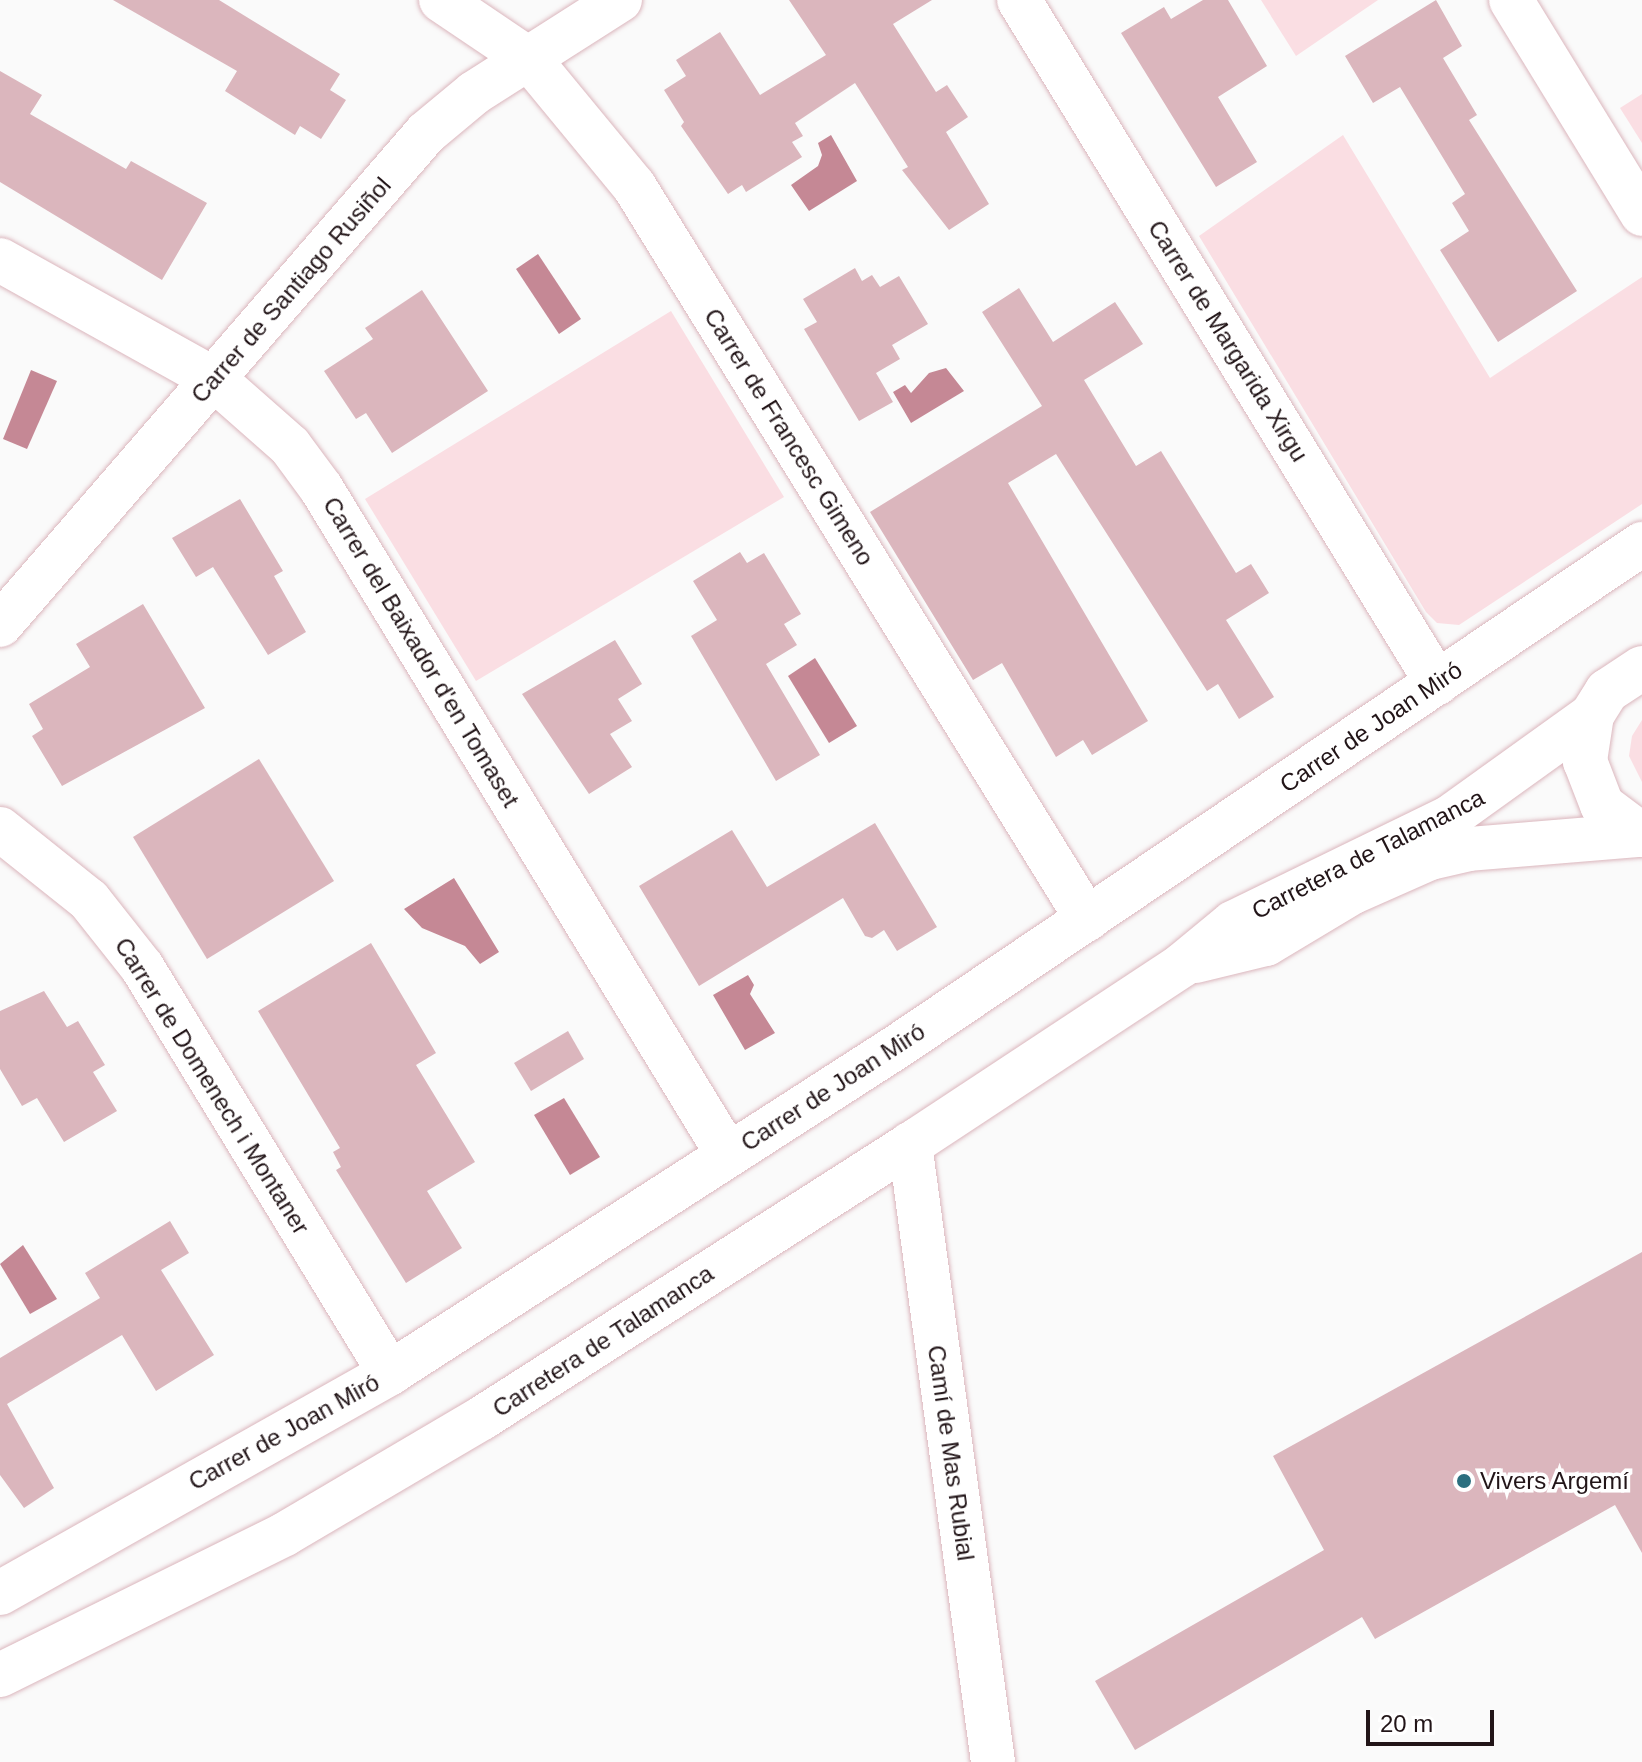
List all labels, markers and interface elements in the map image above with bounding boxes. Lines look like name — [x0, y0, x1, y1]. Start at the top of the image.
street label: Carrer de Santiago Rusiñol — [185, 171, 397, 409]
street label: Carrer de Margarida Xirgu — [1142, 215, 1314, 467]
street label: Carrer de Francesc Gimeno — [698, 303, 880, 571]
street label: Carrer del Baixador d'en Tomaset — [317, 492, 525, 812]
street label: Carrer de Joan Miró — [1274, 655, 1468, 799]
street label: Carretera de Talamanca — [1247, 783, 1489, 925]
street label: Carrer de Domenech i Montaner — [109, 932, 315, 1240]
street label: Carrer de Joan Miró — [736, 1017, 930, 1157]
street label: Carretera de Talamanca — [487, 1259, 719, 1423]
street label: Camí de Mas Rubial — [922, 1343, 980, 1563]
street label: Carrer de Joan Miró — [184, 1368, 384, 1496]
place label: Vivers Argemí — [1480, 1467, 1630, 1495]
marker: Vivers Argemí — [1455, 1472, 1473, 1490]
scale bar — [1370, 1694, 1498, 1744]
text: 20 m — [1380, 1710, 1433, 1737]

